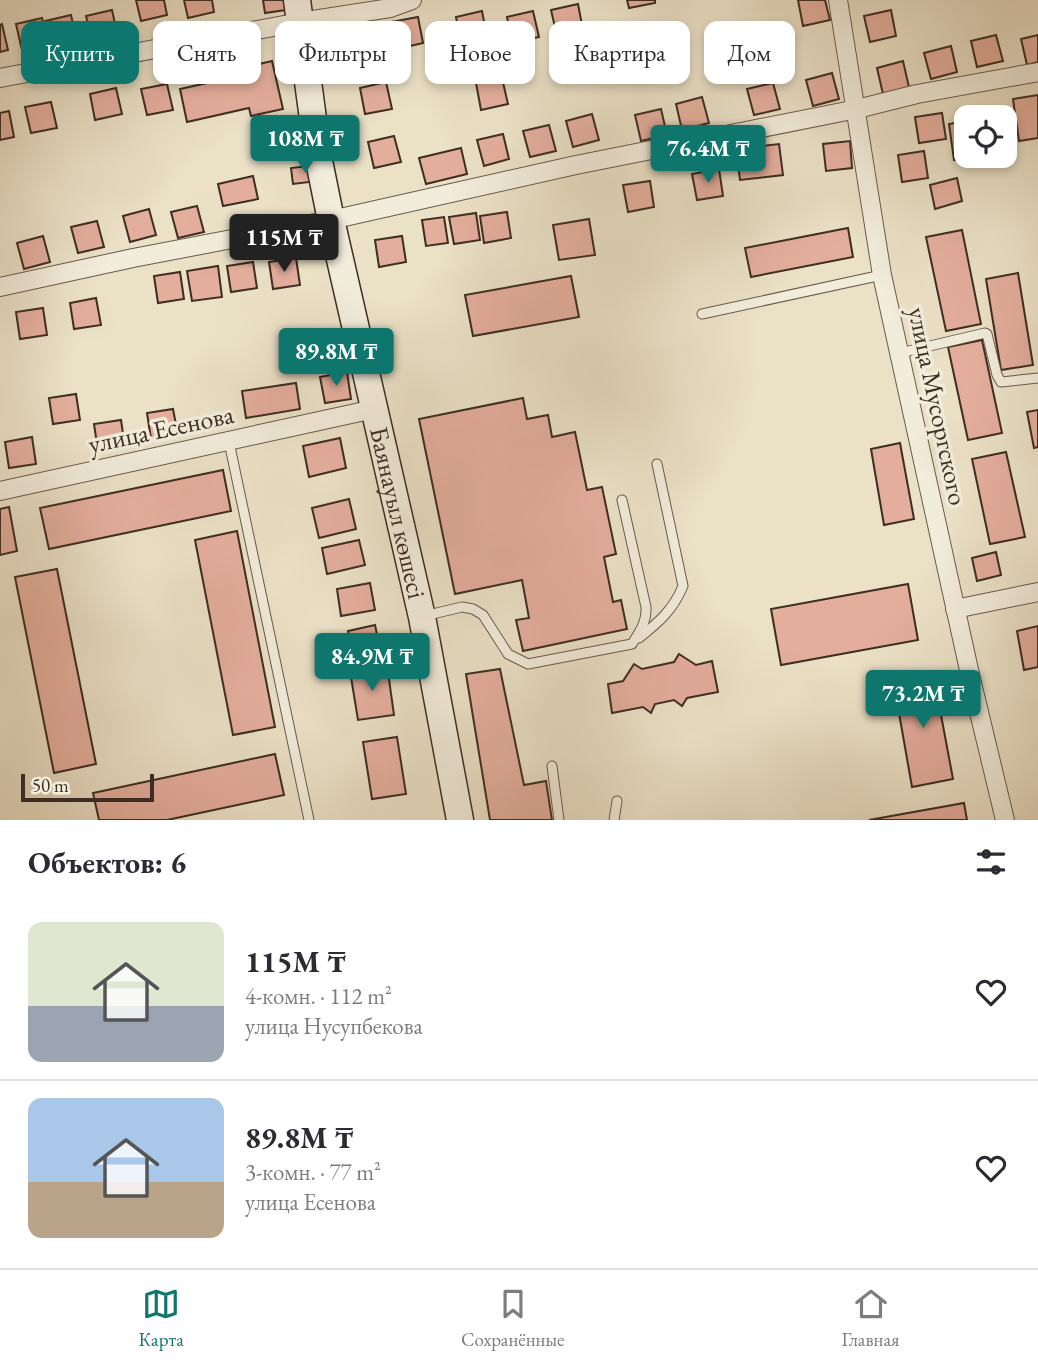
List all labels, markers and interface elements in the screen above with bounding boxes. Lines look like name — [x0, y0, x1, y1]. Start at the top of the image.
chip: Купить — [21, 21, 139, 84]
chip: Снять — [153, 21, 261, 84]
chip: Фильтры — [275, 21, 411, 84]
chip: Новое — [425, 21, 535, 84]
chip: Квартира — [549, 21, 690, 84]
chip: Дом — [704, 21, 795, 84]
map controls — [954, 105, 1017, 168]
button: locate — [954, 105, 1017, 168]
pin: 108M ₸ — [248, 116, 362, 175]
text: 108M ₸ — [266, 123, 344, 153]
pin: 76.4M ₸ — [643, 125, 773, 185]
text: 76.4M ₸ — [667, 133, 749, 163]
pin: 115M ₸ — [227, 215, 341, 274]
text: 115M ₸ — [245, 222, 323, 252]
street label: улица Мусоргского — [900, 304, 976, 508]
pin: 89.8M ₸ — [271, 328, 401, 388]
text: 89.8M ₸ — [295, 336, 377, 366]
street label: улица Есенова — [85, 397, 237, 461]
street label: Баянауыл көшесі — [362, 423, 434, 602]
pin: 84.9M ₸ — [307, 634, 437, 693]
text: 84.9M ₸ — [331, 641, 413, 671]
pin: 73.2M ₸ — [858, 670, 988, 730]
text: 73.2M ₸ — [882, 678, 964, 708]
scale bar — [21, 771, 154, 803]
text: 50 m — [32, 773, 69, 798]
text: Объектов: 6 — [28, 843, 186, 882]
icon: filters — [972, 843, 1010, 881]
text: 115M ₸ — [245, 942, 345, 981]
icon: home — [84, 950, 168, 1034]
icon: heart — [972, 973, 1010, 1011]
text: 4-комн. · 112 m² — [245, 981, 392, 1011]
text: улица Нусупбекова — [245, 1011, 423, 1041]
text: 89.8M ₸ — [245, 1118, 353, 1157]
icon: home — [84, 1126, 168, 1210]
icon: heart — [972, 1149, 1010, 1187]
text: 3-комн. · 77 m² — [245, 1157, 381, 1187]
text: улица Есенова — [245, 1187, 376, 1217]
tab: Карта — [139, 1285, 184, 1352]
tab: Сохранённые — [461, 1285, 565, 1352]
tab: Главная — [842, 1285, 899, 1352]

